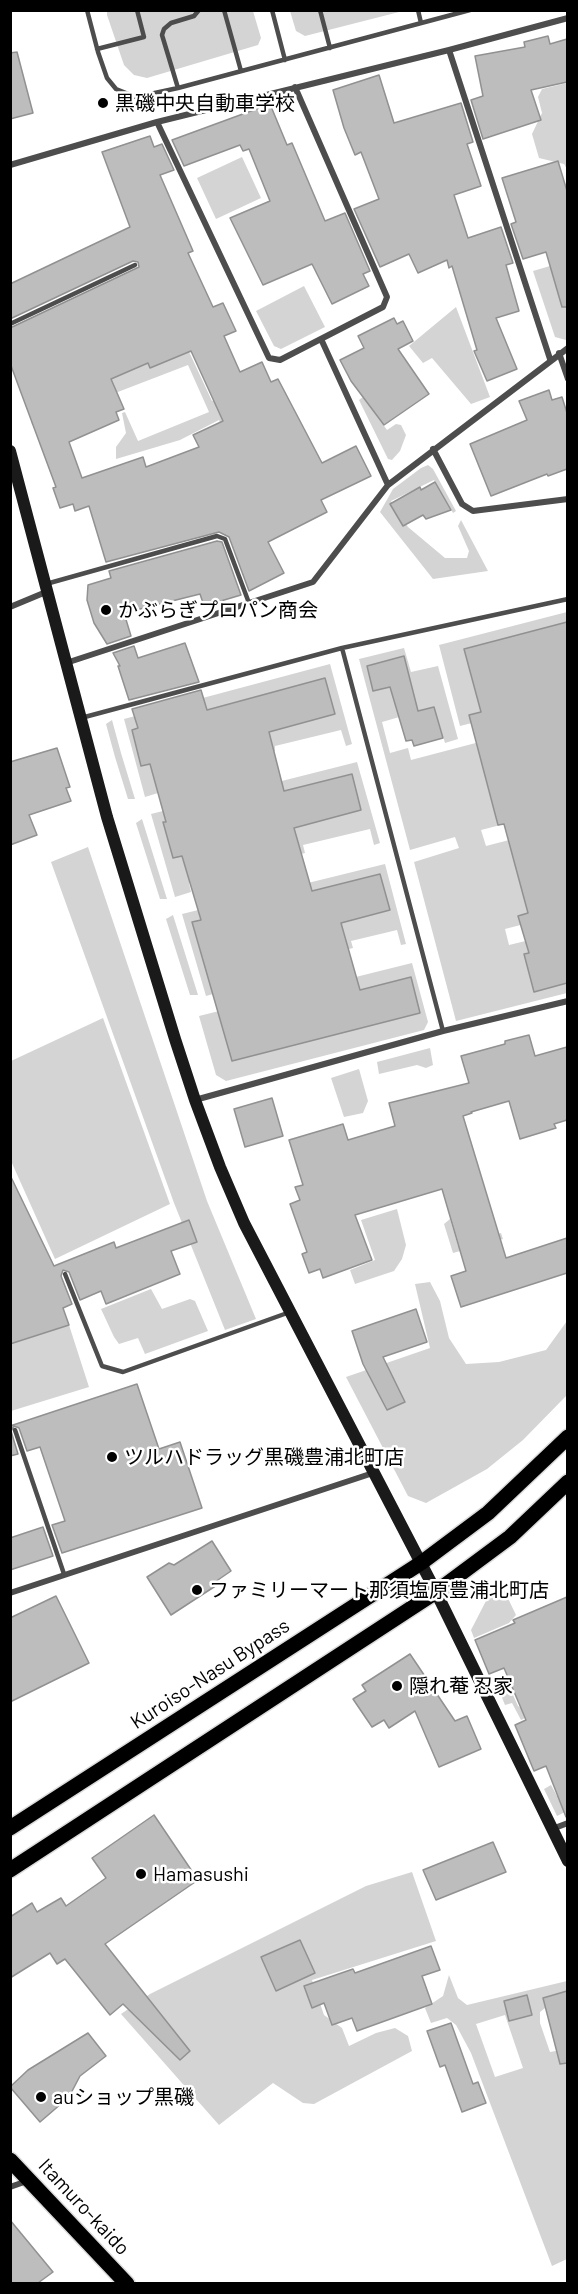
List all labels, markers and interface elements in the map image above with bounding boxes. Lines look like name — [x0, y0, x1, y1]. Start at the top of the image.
place label: 黒磯中央自動車学校 — [115, 91, 295, 115]
marker: 黒磯中央自動車学校 — [96, 96, 110, 110]
place label: かぶらぎプロパン商会 — [118, 598, 318, 622]
marker: かぶらぎプロパン商会 — [99, 603, 113, 617]
place label: ツルハドラッグ黒磯豊浦北町店 — [124, 1445, 404, 1469]
marker: ツルハドラッグ黒磯豊浦北町店 — [105, 1450, 119, 1464]
place label: ファミリーマート那須塩原豊浦北町店 — [209, 1578, 549, 1602]
marker: ファミリーマート那須塩原豊浦北町店 — [190, 1583, 204, 1597]
street label: Kuroiso-Nasu Bypass — [126, 1614, 294, 1734]
place label: 隠れ菴 忍家 — [409, 1674, 513, 1698]
marker: 隠れ菴 忍家 — [390, 1679, 404, 1693]
place label: Hamasushi — [153, 1862, 249, 1886]
marker: Hamasushi — [134, 1867, 148, 1881]
place label: auショップ黒磯 — [53, 2085, 194, 2109]
marker: auショップ黒磯 — [34, 2090, 48, 2104]
street label: Itamuro-kaido — [33, 2154, 135, 2260]

